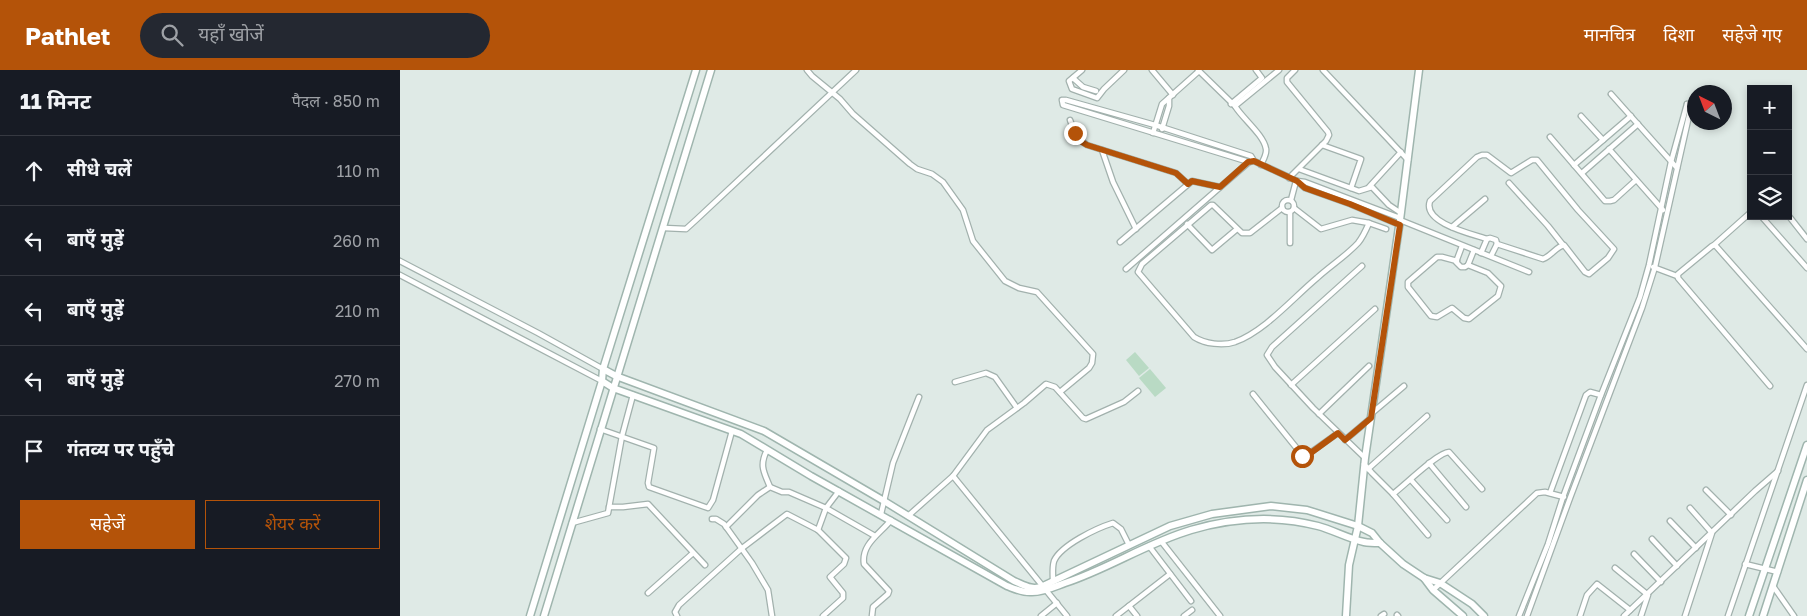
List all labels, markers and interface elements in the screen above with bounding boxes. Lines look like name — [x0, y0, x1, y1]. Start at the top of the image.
search box — [140, 13, 490, 58]
text: Pathlet — [25, 21, 110, 50]
icon: search — [158, 21, 186, 49]
text: यहाँ खोजें — [198, 22, 264, 45]
text: मानचित्र — [1584, 23, 1635, 45]
text: दिशा — [1663, 23, 1694, 45]
text: सहेजे गए — [1722, 23, 1782, 45]
north arrow — [1687, 85, 1732, 130]
map controls — [1747, 85, 1792, 220]
button: + — [1747, 85, 1792, 130]
text: 11 मिनट — [20, 88, 91, 114]
text: पैदल · 850 m — [292, 91, 380, 111]
route end — [1064, 122, 1087, 145]
button: − — [1747, 130, 1792, 175]
icon: ahead — [20, 157, 48, 185]
text: सीधे चलें — [67, 157, 132, 180]
text: 110 m — [336, 161, 380, 181]
button: layers — [1747, 175, 1792, 220]
icon: left — [20, 227, 48, 255]
text: बाएँ मुड़ें — [67, 227, 124, 250]
text: 260 m — [333, 231, 380, 251]
icon: left — [20, 297, 48, 325]
text: बाएँ मुड़ें — [67, 297, 124, 320]
text: 210 m — [335, 301, 380, 321]
icon: left — [20, 367, 48, 395]
text: बाएँ मुड़ें — [67, 367, 124, 390]
text: 270 m — [334, 371, 380, 391]
icon: arrive — [20, 437, 48, 465]
text: गंतव्य पर पहुँचे — [67, 437, 174, 460]
route start — [1291, 445, 1314, 468]
button: सहेजें — [20, 500, 195, 549]
button: शेयर करें — [205, 500, 380, 549]

